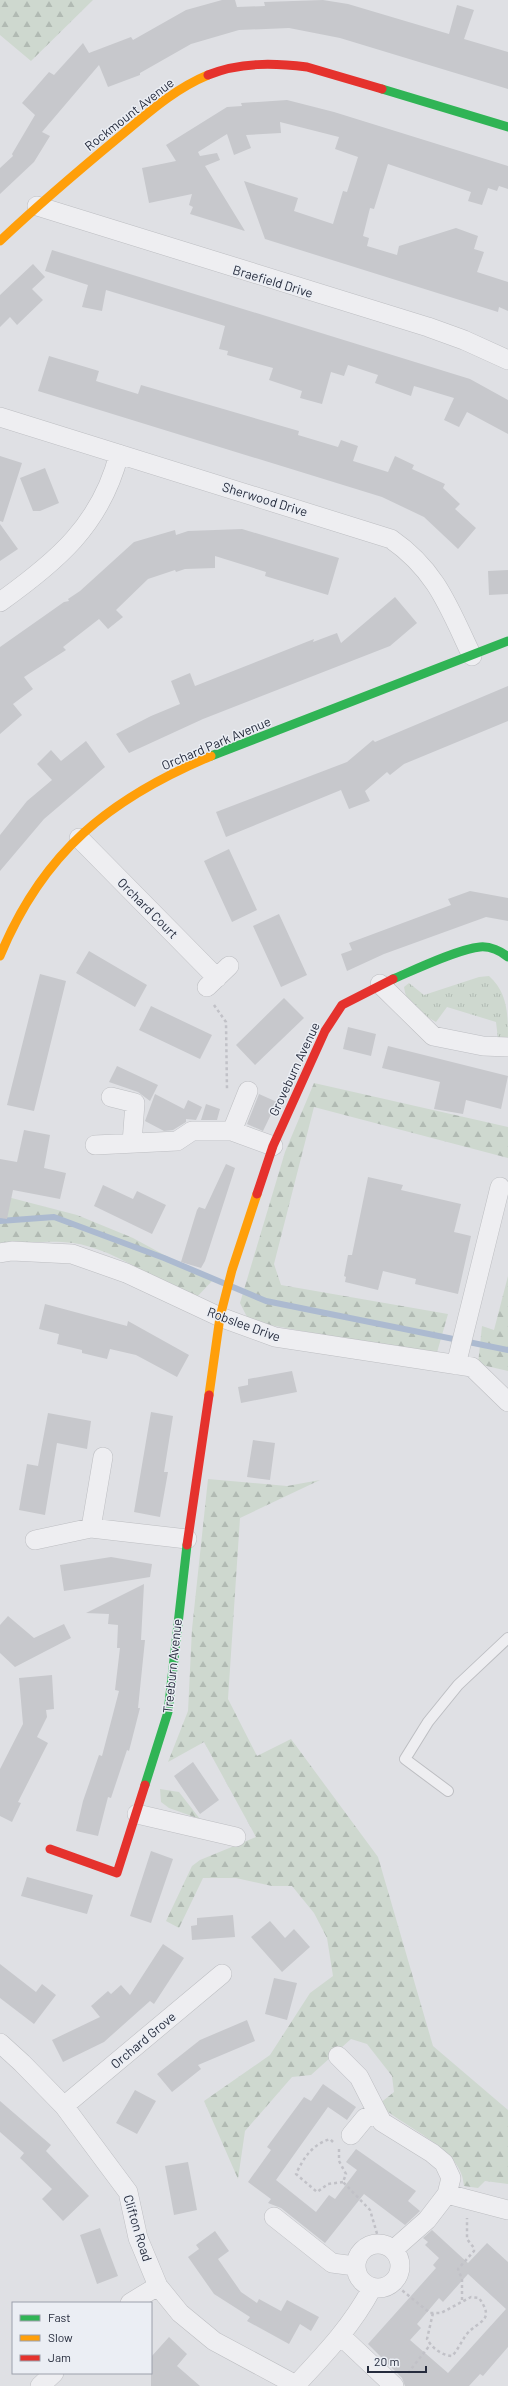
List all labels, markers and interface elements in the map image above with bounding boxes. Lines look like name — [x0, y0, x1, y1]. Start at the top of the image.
street label: Rockmount Avenue — [81, 74, 177, 154]
street label: Braefield Drive — [231, 261, 315, 301]
street label: Sherwood Drive — [220, 478, 310, 520]
street label: Orchard Park Avenue — [159, 713, 273, 773]
street label: Orchard Court — [114, 874, 182, 942]
street label: Groveburn Avenue — [265, 1019, 323, 1119]
street label: Robslee Drive — [205, 1303, 283, 1345]
street label: Treeburn Avenue — [159, 1618, 185, 1714]
street label: Orchard Grove — [107, 2008, 179, 2072]
street label: Clifton Road — [120, 2193, 156, 2263]
legend — [12, 2302, 152, 2374]
text: Fast — [48, 2310, 71, 2324]
text: Slow — [48, 2330, 73, 2344]
scale bar — [368, 2348, 426, 2374]
text: Jam — [48, 2350, 71, 2364]
text: 20 m — [374, 2354, 400, 2368]

